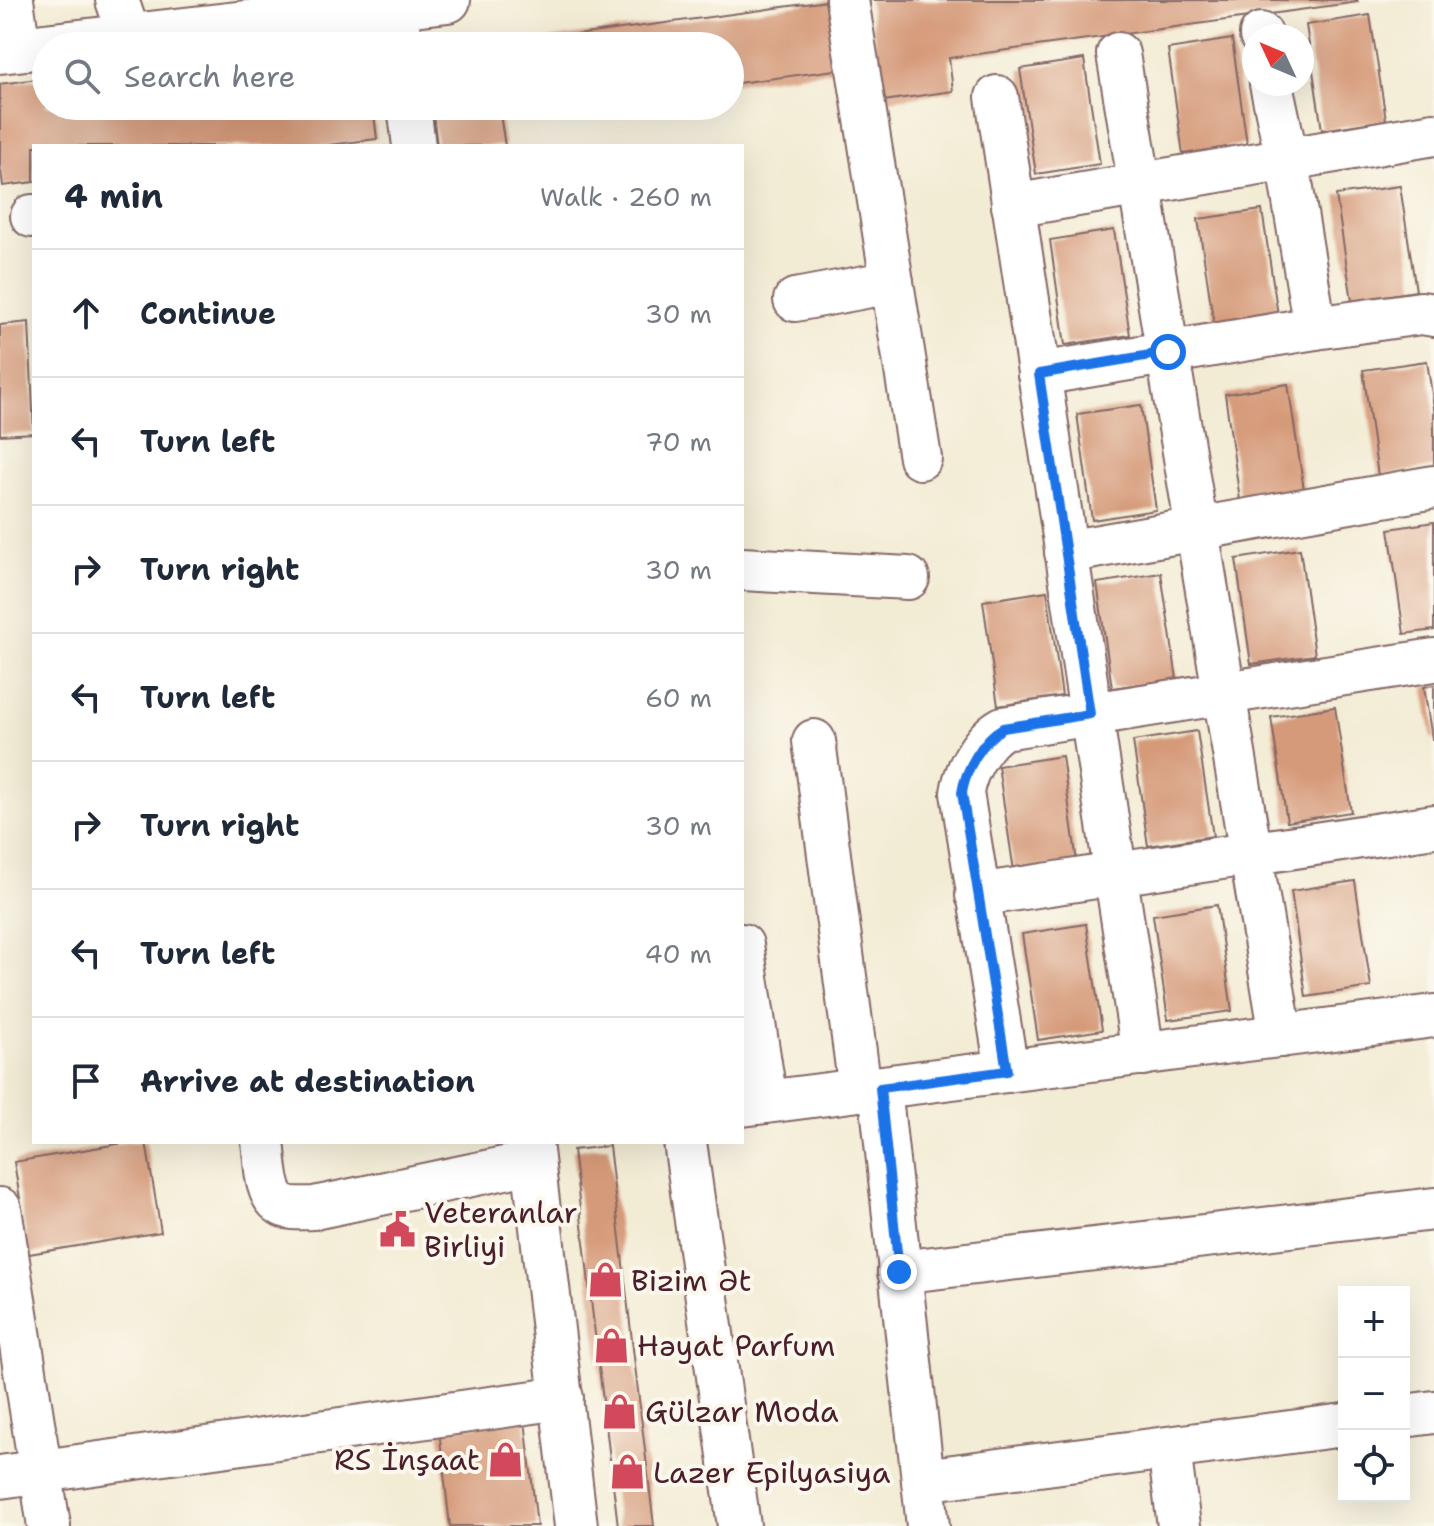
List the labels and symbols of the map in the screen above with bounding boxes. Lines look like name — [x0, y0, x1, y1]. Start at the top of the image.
north arrow — [1242, 24, 1314, 96]
route start — [1150, 334, 1186, 370]
place label: Veteranlar Birliyi — [424, 1192, 578, 1267]
public building icon: Veteranlar Birliyi — [379, 1210, 417, 1248]
route end — [881, 1254, 917, 1290]
place label: Bizim Ət — [631, 1260, 752, 1301]
shop icon: Bizim Ət — [586, 1261, 624, 1299]
place label: Həyat Parfum — [637, 1325, 835, 1366]
shop icon: Həyat Parfum — [592, 1326, 630, 1364]
place label: Gülzar Moda — [645, 1391, 839, 1432]
shop icon: Gülzar Moda — [600, 1392, 638, 1430]
place label: RS İnşaat — [334, 1439, 480, 1480]
shop icon: RS İnşaat — [487, 1440, 525, 1478]
place label: Lazer Epilyasiya — [653, 1452, 891, 1493]
shop icon: Lazer Epilyasiya — [608, 1453, 646, 1491]

